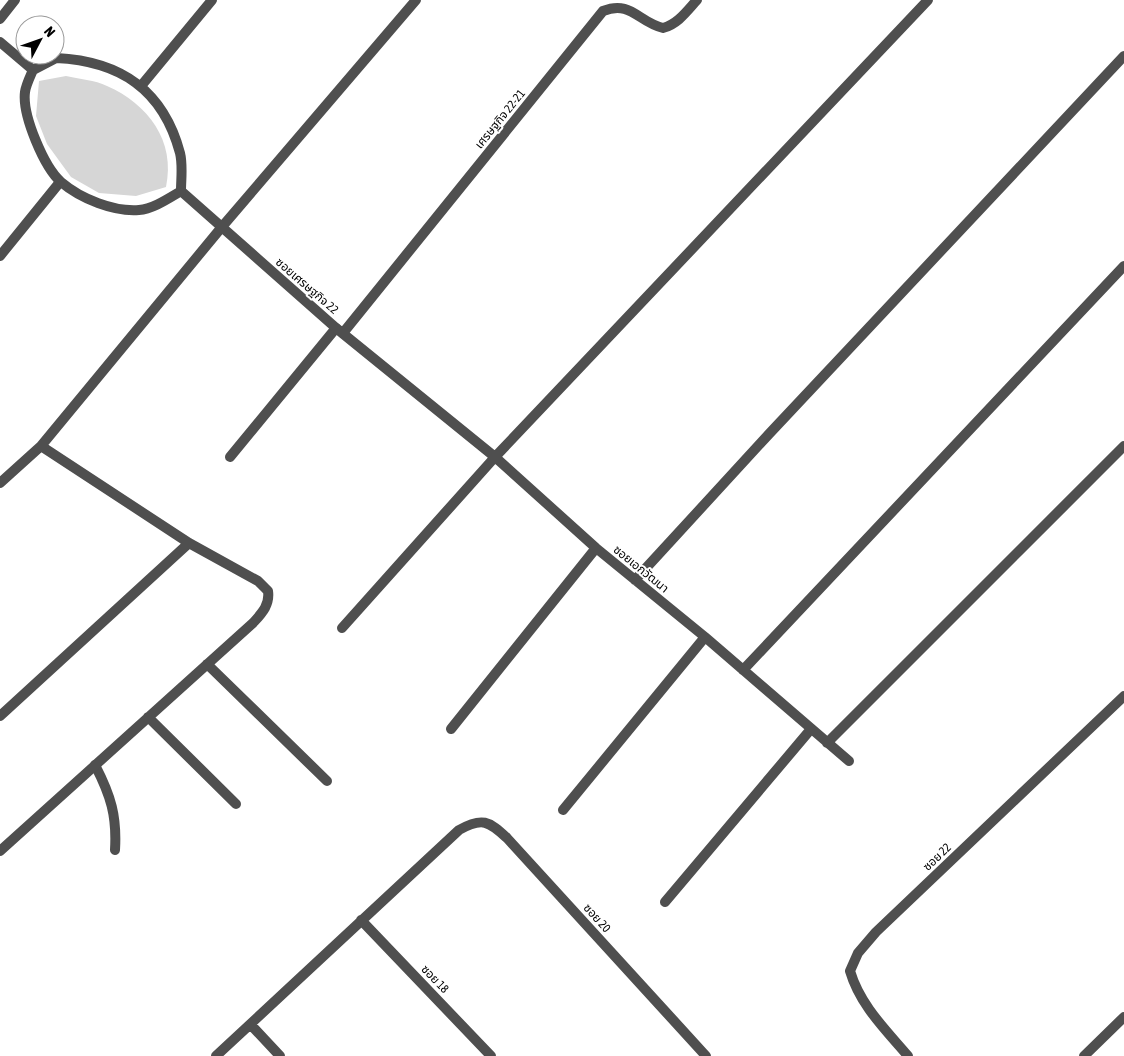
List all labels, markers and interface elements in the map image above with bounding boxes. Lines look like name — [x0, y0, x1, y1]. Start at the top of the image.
north arrow — [15, 15, 65, 65]
text: N — [41, 23, 59, 40]
street label: เศรษฐกิจ 22-21 — [472, 86, 528, 151]
street label: ซอยเศรษฐกิจ 22 — [273, 255, 341, 317]
street label: ซอยเอกวัฒนา — [610, 542, 672, 596]
street label: ซอย 22 — [920, 840, 954, 874]
street label: ซอย 20 — [581, 901, 614, 935]
street label: ซอย 18 — [418, 962, 452, 996]

